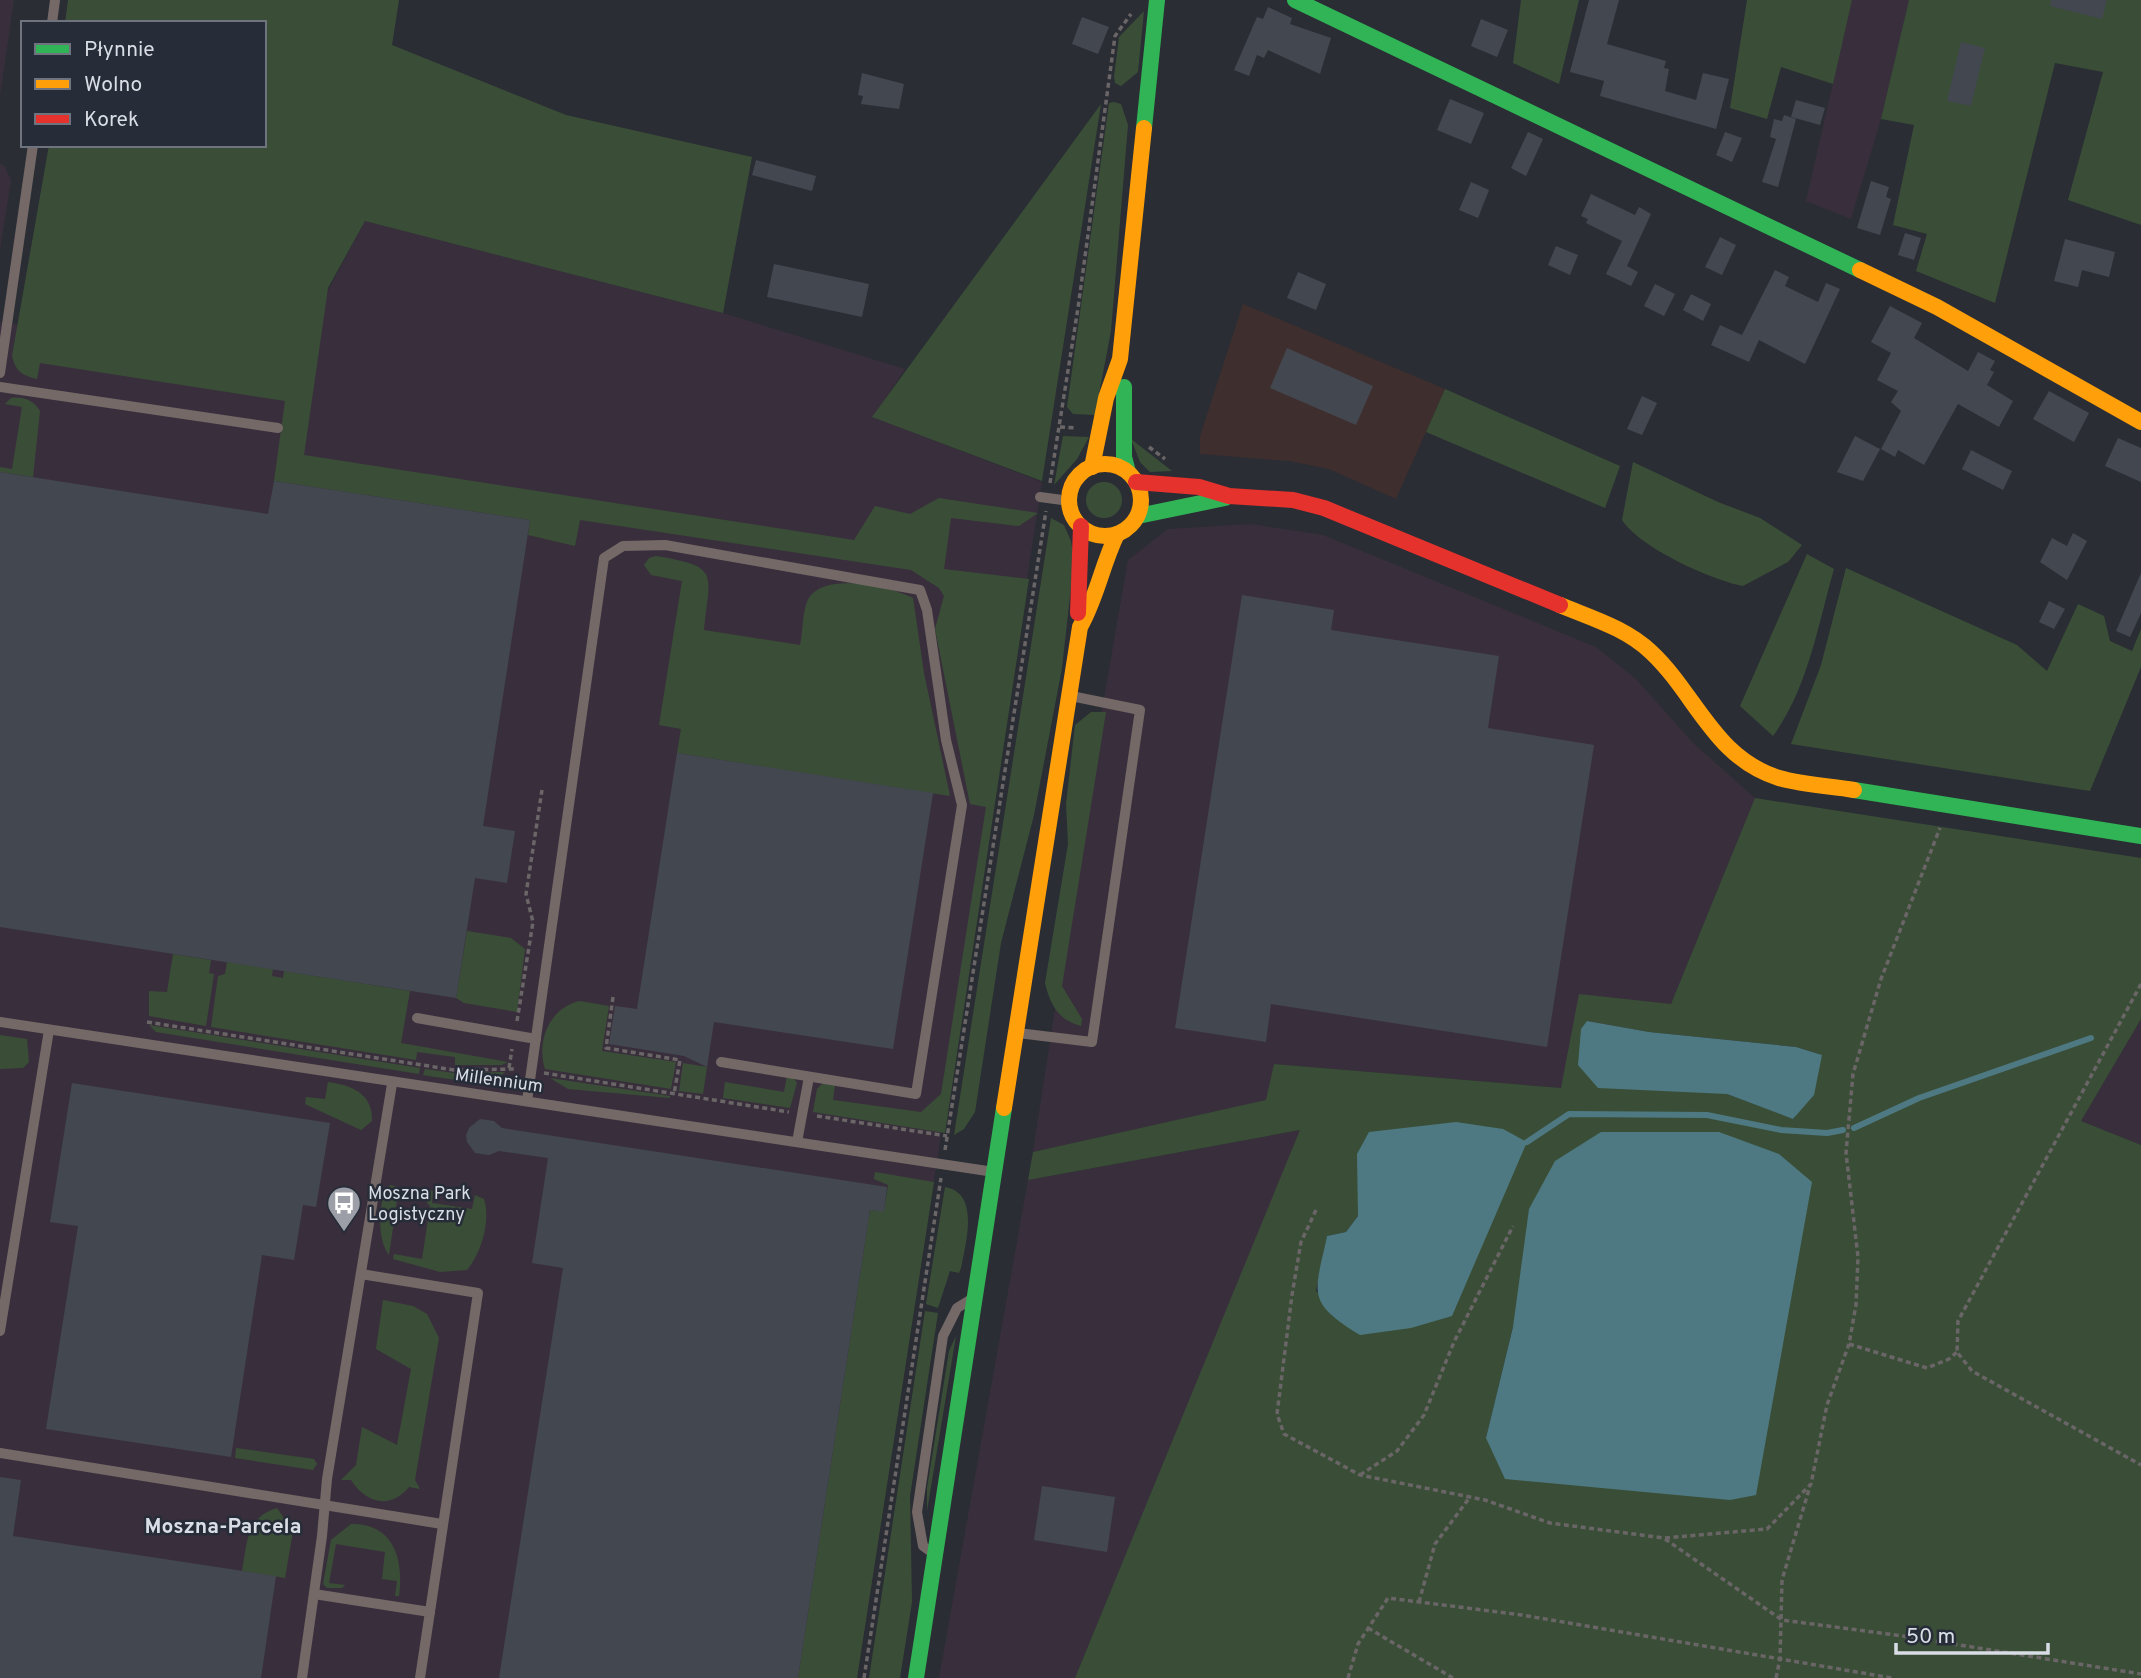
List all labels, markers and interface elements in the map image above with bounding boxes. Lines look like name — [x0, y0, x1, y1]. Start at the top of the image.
legend — [21, 21, 266, 147]
text: Płynnie — [84, 37, 155, 64]
text: Wolno — [84, 72, 142, 99]
text: Korek — [84, 107, 139, 134]
street label: Millennium — [453, 1064, 544, 1099]
place label: Moszna Park Logistyczny — [368, 1183, 471, 1227]
bus stop icon: Moszna Park Logistyczny — [325, 1184, 363, 1233]
district label: Moszna-Parcela — [145, 1514, 301, 1541]
scale bar — [1896, 1612, 2048, 1656]
text: 50 m — [1906, 1624, 1955, 1651]

